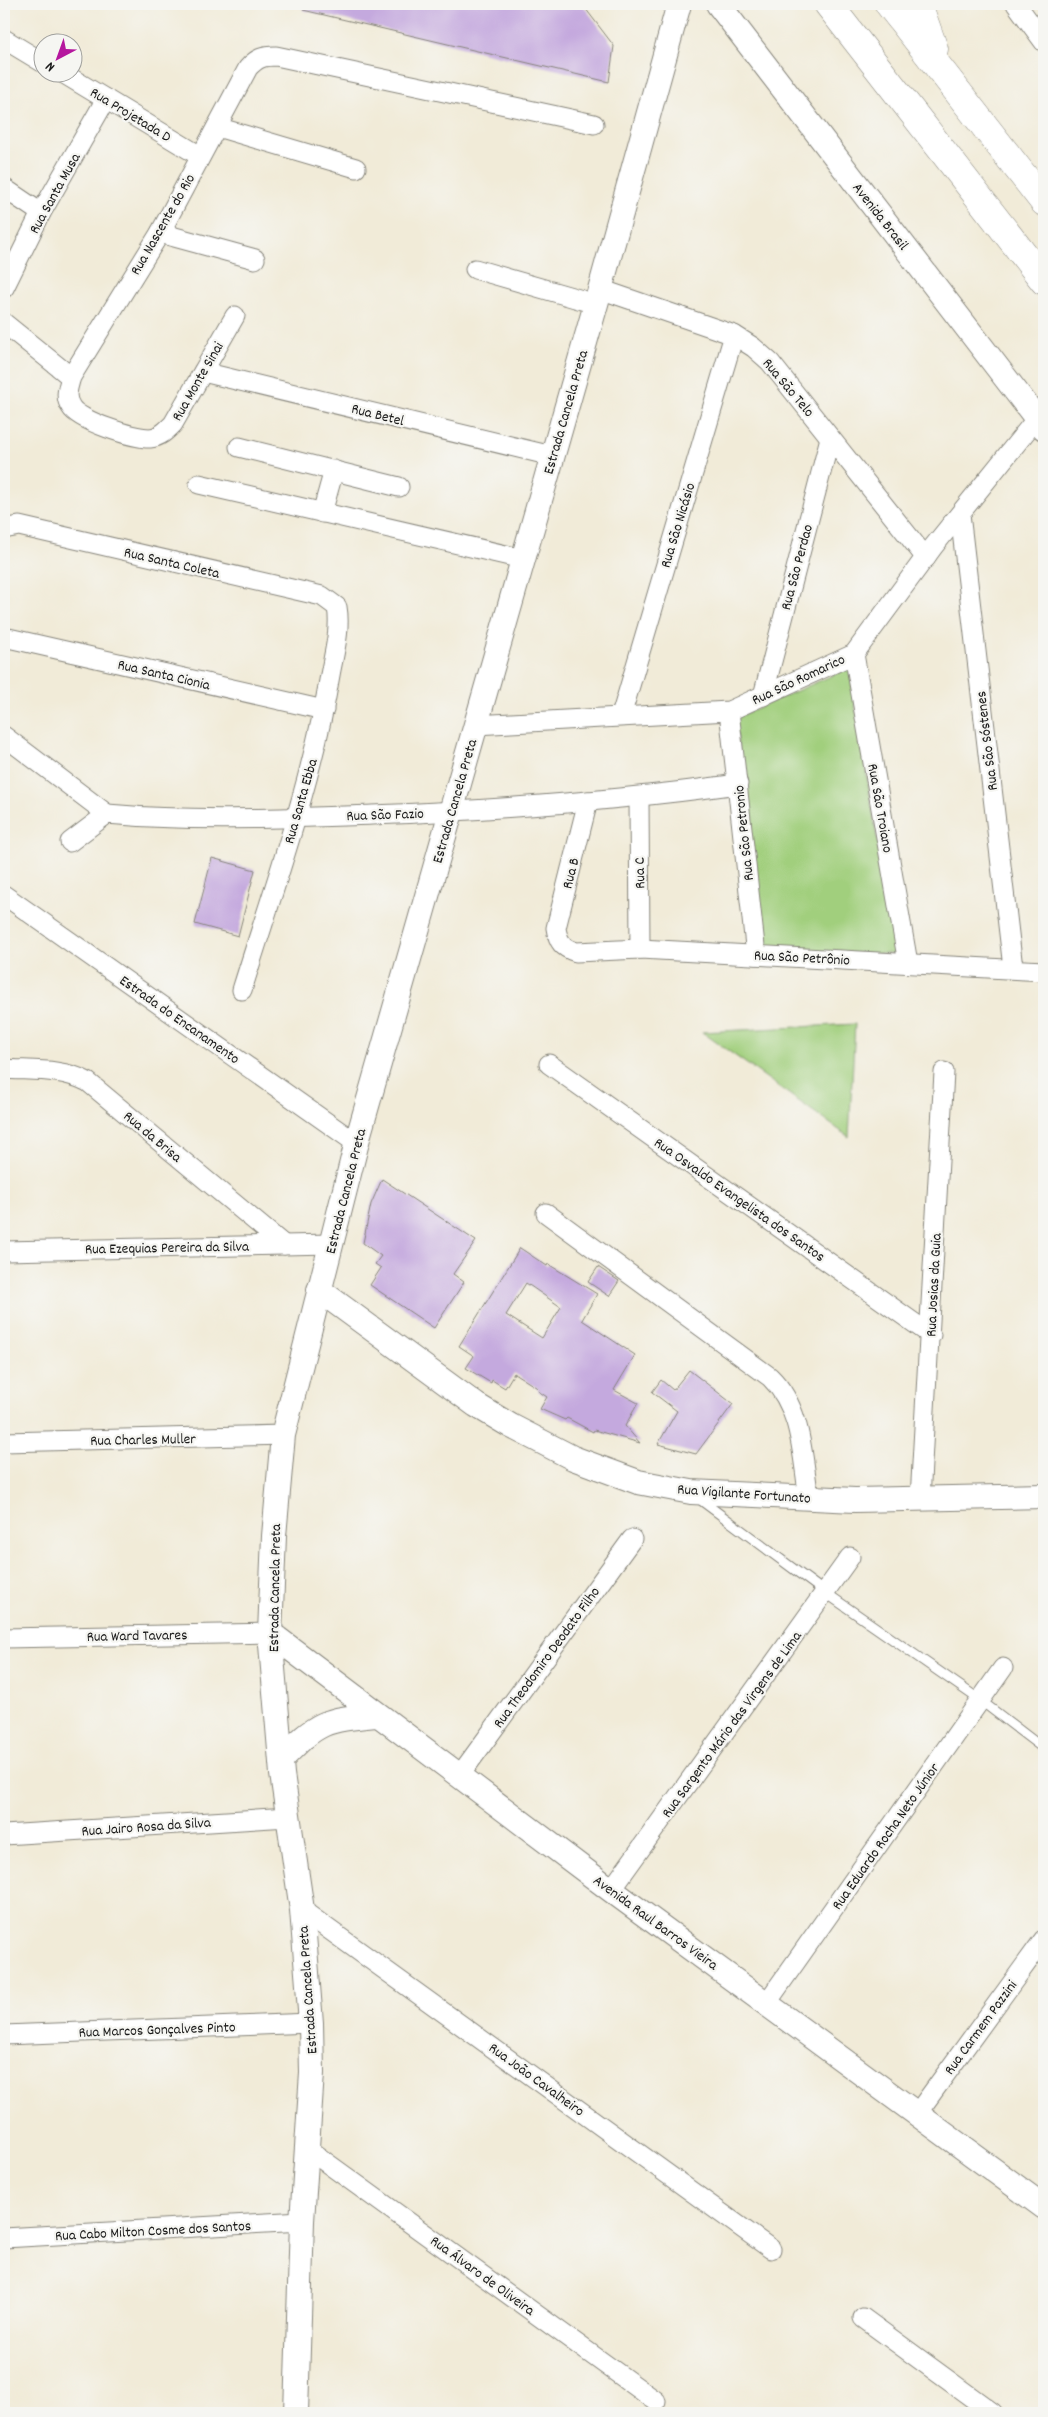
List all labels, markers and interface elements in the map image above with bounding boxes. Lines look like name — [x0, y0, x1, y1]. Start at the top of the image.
north arrow — [32, 32, 82, 82]
text: N — [42, 56, 60, 76]
street label: Rua Projetada D — [85, 83, 175, 149]
street label: Rua Santa Musa — [24, 149, 88, 238]
street label: Rua Nascente do Rio — [126, 170, 202, 280]
street label: Avenida Brasil — [846, 179, 913, 256]
street label: Rua Monte Sinai — [167, 338, 230, 426]
street label: Estrada Cancela Preta — [539, 347, 595, 477]
street label: Rua São Telo — [756, 354, 819, 423]
street label: Rua Betel — [349, 399, 407, 433]
street label: Rua São Nicásio — [656, 480, 702, 571]
street label: Rua São Perdao — [776, 522, 820, 613]
street label: Rua Santa Coleta — [121, 542, 223, 586]
street label: Rua São Romarico — [749, 649, 849, 712]
street label: Rua Santa Cionia — [115, 655, 213, 697]
street label: Rua São Sóstenes — [971, 690, 1005, 792]
street label: Estrada Cancela Preta — [428, 736, 484, 866]
street label: Rua Santa Ebba — [279, 755, 325, 847]
street label: Rua São Troiano — [860, 762, 898, 855]
street label: Rua São Petronio — [729, 784, 761, 882]
street label: Rua São Fazio — [346, 804, 424, 828]
street label: Rua B — [557, 856, 586, 891]
street label: Rua C — [630, 857, 652, 889]
street label: Rua São Petrônio — [753, 946, 851, 973]
street label: Estrada do Encanamento — [114, 971, 244, 1071]
street label: Rua da Brisa — [118, 1106, 187, 1169]
street label: Estrada Cancela Preta — [321, 1126, 373, 1256]
street label: Rua Osvaldo Evangelista dos Santos — [649, 1133, 829, 1268]
street label: Rua Josias da Guia — [921, 1232, 949, 1337]
street label: Rua Ezequias Pereira da Silva — [85, 1237, 250, 1261]
street label: Rua Charles Muller — [90, 1429, 196, 1453]
street label: Rua Vigilante Fortunato — [676, 1479, 812, 1511]
street label: Estrada Cancela Preta — [264, 1523, 288, 1652]
street label: Rua Theodomiro Deodato Filho — [489, 1583, 607, 1733]
street label: Rua Ward Tavares — [86, 1625, 188, 1649]
street label: Rua Sargento Mário das Virgens de Lima — [657, 1626, 809, 1823]
street label: Rua Eduardo Rocha Neto Júnior — [827, 1759, 946, 1915]
street label: Rua Jairo Rosa da Silva — [81, 1812, 213, 1843]
street label: Avenida Raul Barros Vieira — [588, 1871, 723, 1977]
street label: Estrada Cancela Preta — [293, 1924, 324, 2055]
street label: Rua Carmem Pazzini — [940, 1976, 1024, 2080]
street label: Rua Marcos Gonçalves Pinto — [78, 2017, 236, 2045]
street label: Rua João Cavalheiro — [483, 2038, 589, 2123]
street label: Rua Cabo Milton Cosme dos Santos — [55, 2216, 252, 2248]
street label: Rua Álvaro de Oliveira — [425, 2231, 540, 2323]

